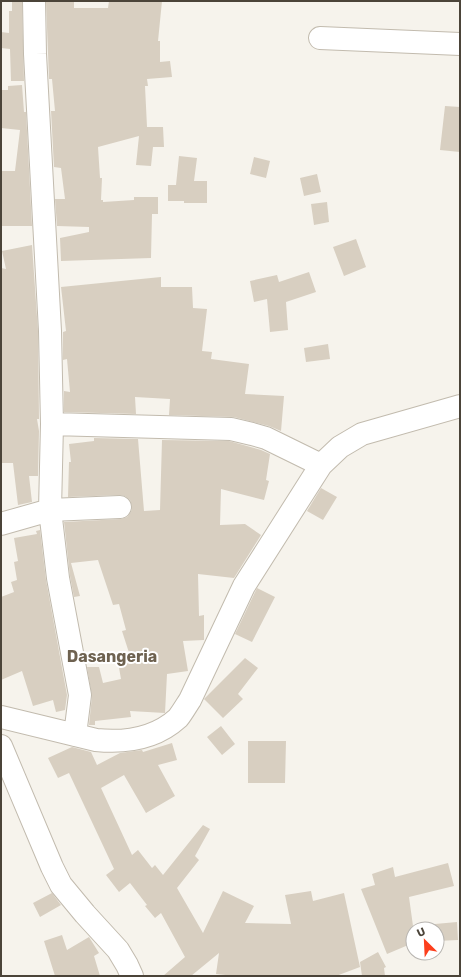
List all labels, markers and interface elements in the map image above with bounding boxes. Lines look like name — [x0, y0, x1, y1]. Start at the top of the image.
district label: Dasangeria — [67, 647, 157, 666]
north arrow — [405, 921, 445, 961]
text: U — [415, 925, 427, 940]

